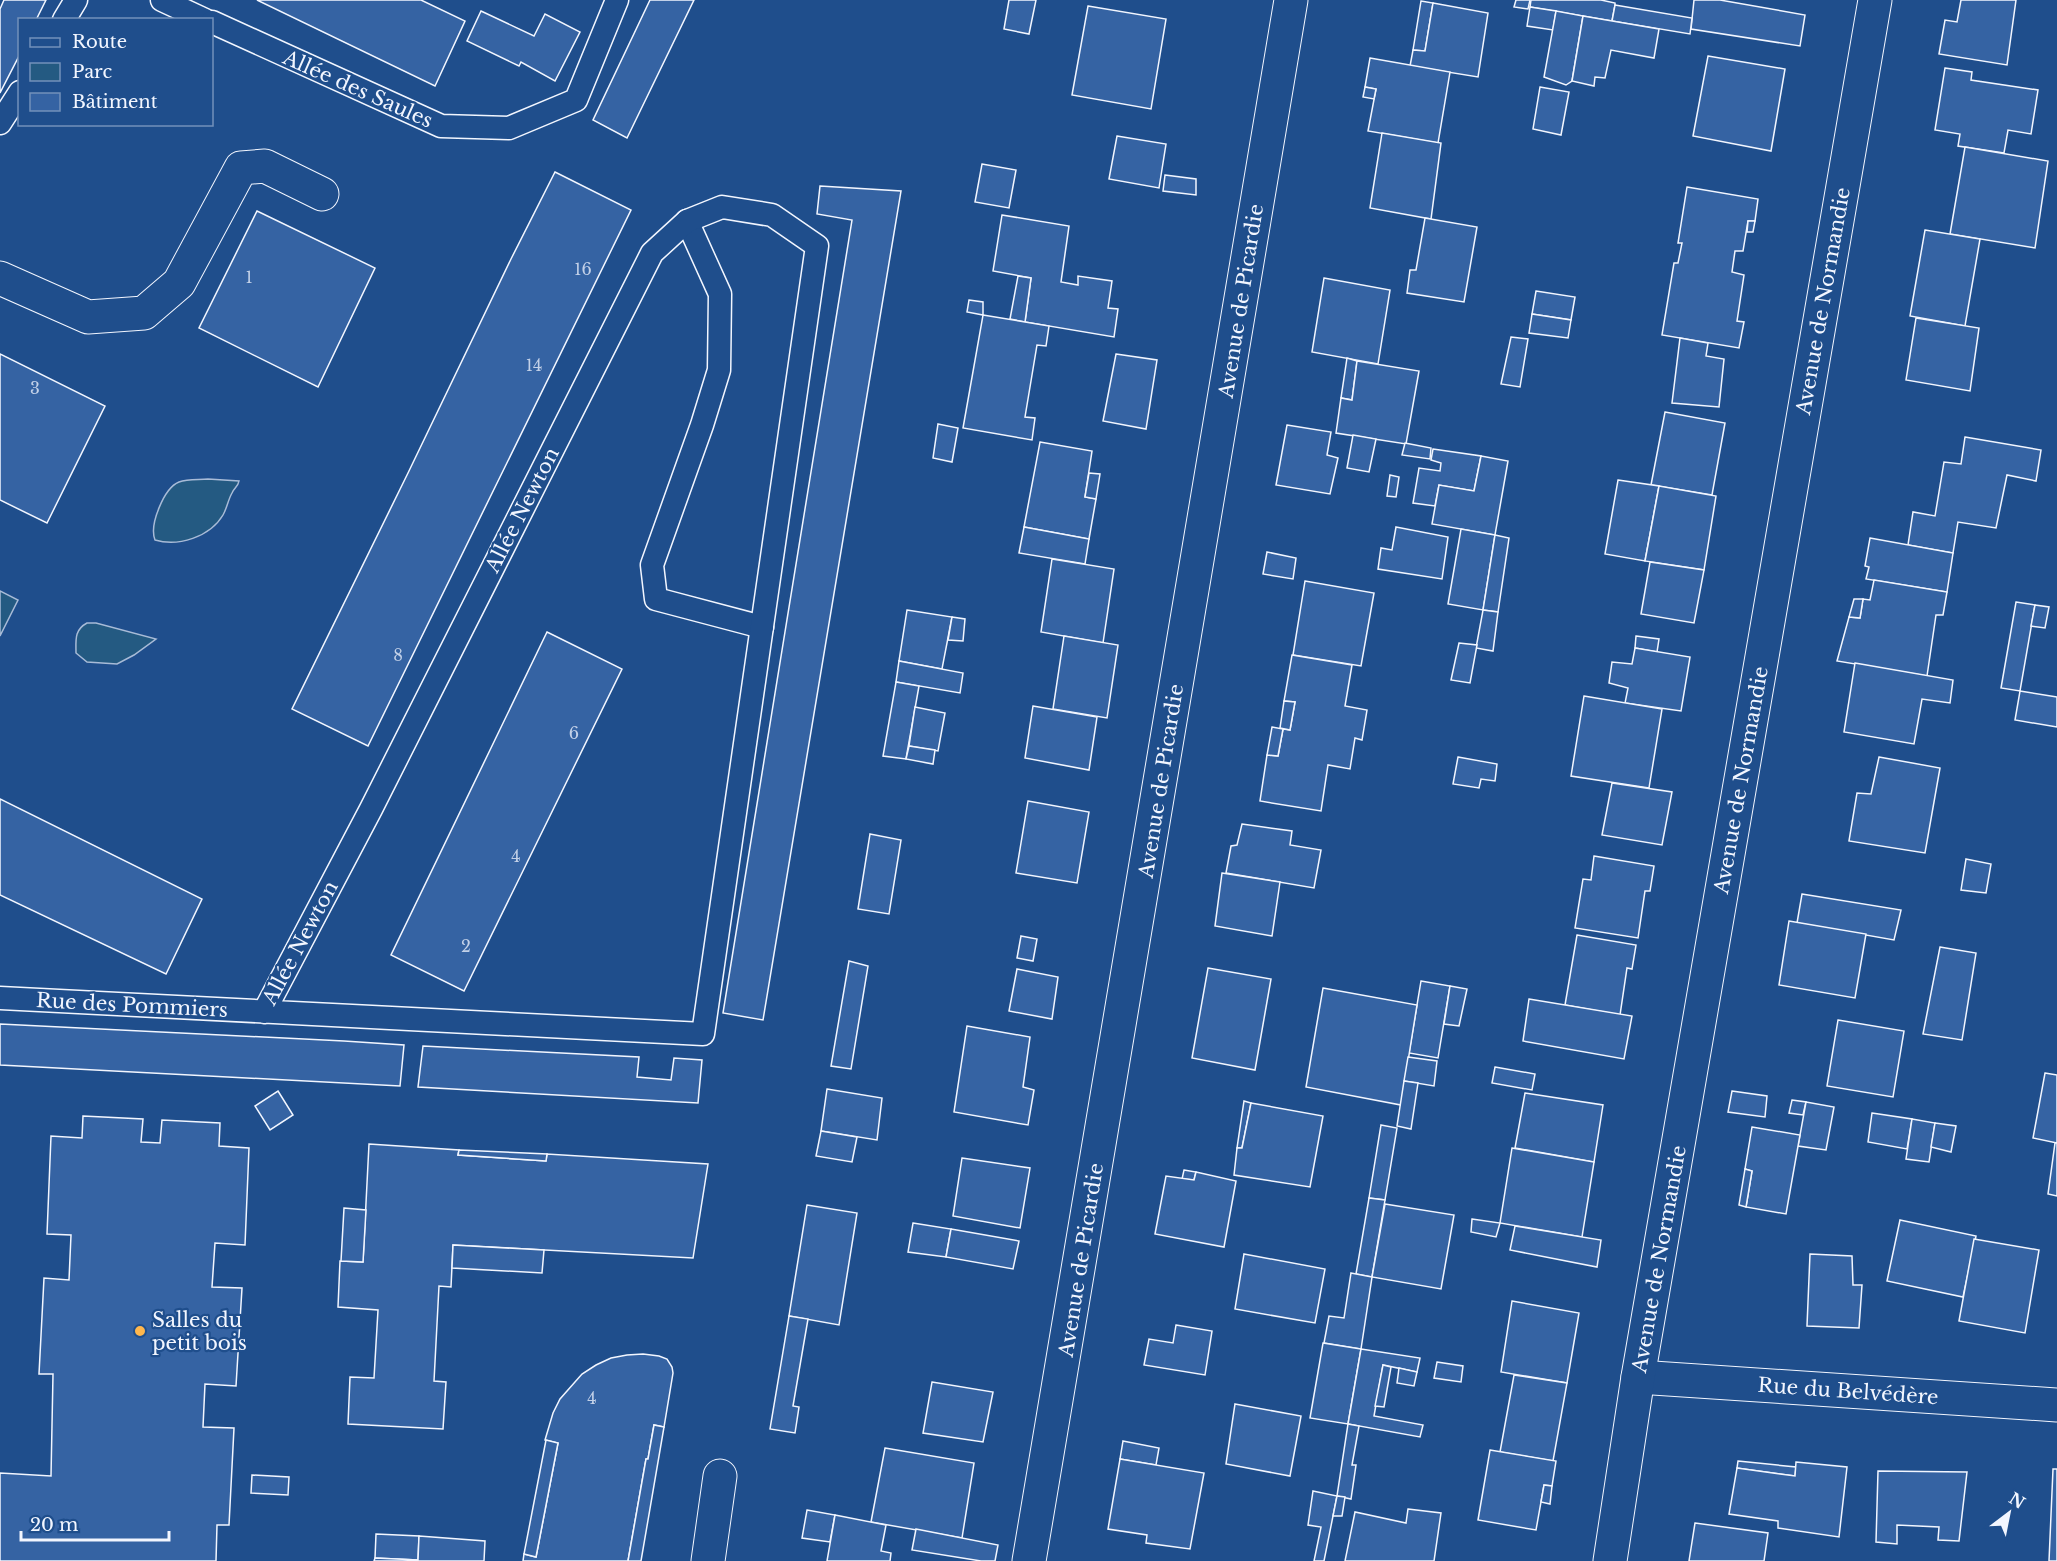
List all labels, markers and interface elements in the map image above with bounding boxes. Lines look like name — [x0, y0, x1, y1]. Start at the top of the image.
legend — [18, 18, 213, 126]
text: Route — [72, 31, 127, 53]
street label: Allée des Saules — [279, 45, 437, 133]
text: Parc — [72, 61, 113, 83]
text: Bâtiment — [72, 91, 158, 113]
street label: Avenue de Normandie — [1791, 185, 1855, 418]
street label: Avenue de Picardie — [1214, 202, 1268, 401]
house number: 16 — [574, 259, 592, 279]
house number: 1 — [245, 267, 253, 287]
house number: 14 — [526, 355, 542, 375]
house number: 3 — [30, 378, 40, 398]
street label: Allée Newton — [480, 443, 564, 577]
house number: 8 — [393, 645, 403, 665]
street label: Avenue de Normandie — [1709, 664, 1773, 897]
street label: Avenue de Picardie — [1134, 682, 1188, 881]
house number: 6 — [569, 723, 579, 743]
house number: 4 — [511, 846, 521, 866]
street label: Allée Newton — [257, 877, 343, 1010]
house number: 2 — [461, 936, 471, 956]
street label: Rue des Pommiers — [35, 988, 229, 1022]
street label: Avenue de Normandie — [1627, 1143, 1691, 1376]
street label: Avenue de Picardie — [1054, 1161, 1108, 1360]
place label: Salles du petit bois — [152, 1308, 247, 1355]
marker: Salles du petit bois — [133, 1324, 147, 1338]
street label: Rue du Belvédère — [1757, 1373, 1939, 1409]
house number: 4 — [587, 1388, 597, 1408]
north arrow — [1979, 1483, 2039, 1543]
text: N — [2005, 1488, 2029, 1513]
scale bar — [21, 1504, 170, 1542]
text: 20 m — [30, 1514, 78, 1536]

